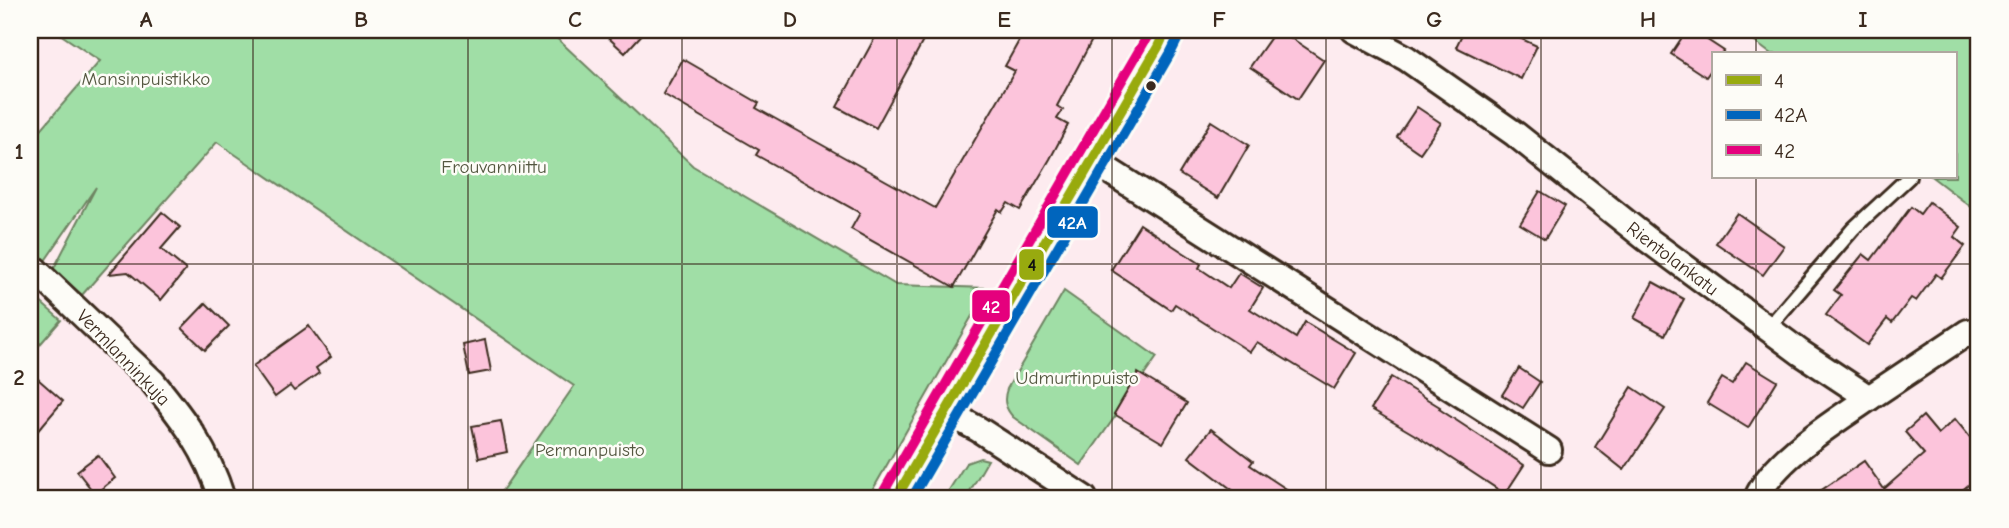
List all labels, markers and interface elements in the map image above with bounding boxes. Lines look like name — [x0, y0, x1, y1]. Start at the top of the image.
text: A — [140, 6, 153, 33]
text: B — [354, 6, 368, 33]
text: C — [568, 6, 582, 33]
text: D — [783, 6, 797, 33]
text: E — [997, 6, 1011, 33]
text: F — [1212, 6, 1226, 33]
text: G — [1426, 6, 1442, 33]
text: H — [1640, 6, 1656, 33]
text: I — [1858, 6, 1868, 33]
legend — [1712, 52, 1956, 178]
park label: Mansinpuistikko — [82, 68, 210, 90]
text: 4 — [1774, 69, 1784, 93]
unlabelled marker — [1144, 79, 1158, 93]
text: 42A — [1774, 103, 1807, 127]
text: 1 — [14, 138, 24, 165]
text: 42 — [1774, 139, 1795, 163]
park label: Frouvanniittu — [441, 156, 547, 178]
line badge: 42A — [1046, 205, 1099, 239]
text: 42A — [1058, 212, 1087, 234]
street label: Rientolankatu — [1622, 217, 1722, 300]
line badge: 4 — [1018, 248, 1045, 281]
text: 4 — [1028, 254, 1037, 276]
line badge: 42 — [971, 289, 1011, 323]
text: 42 — [982, 296, 1000, 318]
street label: Vermlanninkuja — [72, 305, 175, 410]
text: 2 — [13, 364, 25, 391]
park label: Udmurtinpuisto — [1015, 367, 1139, 389]
park label: Permanpuisto — [535, 439, 645, 461]

